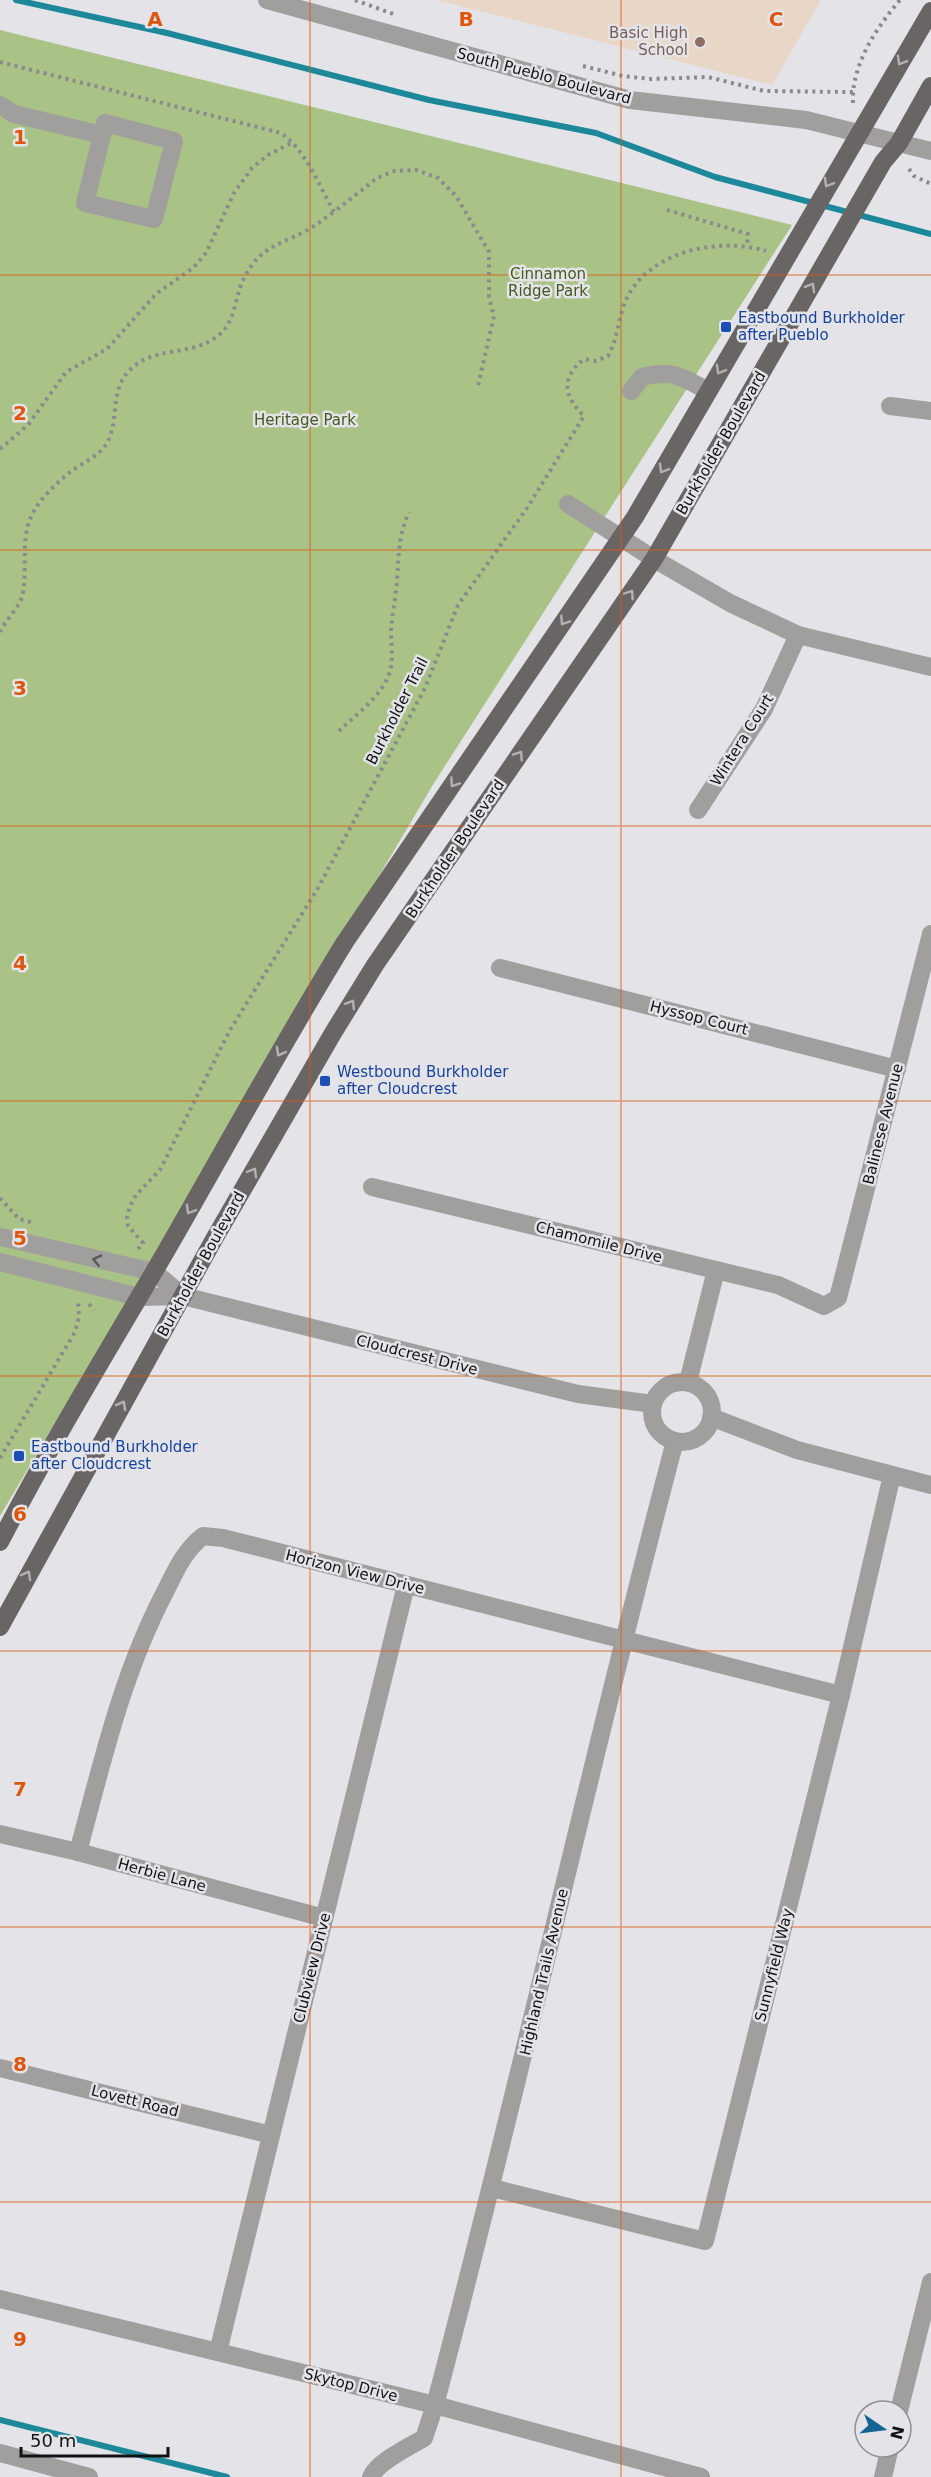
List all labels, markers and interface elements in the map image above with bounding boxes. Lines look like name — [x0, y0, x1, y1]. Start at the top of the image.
text: A — [147, 7, 163, 31]
text: B — [458, 7, 474, 31]
text: C — [769, 7, 783, 31]
place label: Basic High School — [609, 24, 688, 59]
marker: Basic High School — [693, 35, 707, 49]
street label: South Pueblo Boulevard — [455, 44, 633, 108]
one-way arrow — [897, 55, 909, 65]
text: 1 — [13, 125, 27, 149]
one-way arrow — [824, 177, 836, 187]
park label: Cinnamon Ridge Park — [508, 265, 588, 300]
one-way arrow — [804, 283, 815, 293]
place label: Eastbound Burkholder after Pueblo — [738, 309, 906, 344]
marker: Eastbound Burkholder after Pueblo — [719, 320, 733, 334]
one-way arrow — [716, 364, 727, 374]
street label: Burkholder Boulevard — [672, 368, 770, 518]
text: 2 — [13, 401, 27, 425]
park label: Heritage Park — [254, 411, 356, 429]
one-way arrow — [659, 463, 670, 473]
one-way arrow — [623, 590, 634, 601]
one-way arrow — [560, 615, 571, 626]
street label: Burkholder Trail — [362, 654, 432, 768]
text: 3 — [13, 676, 27, 700]
street label: Wintera Court — [707, 691, 777, 789]
one-way arrow — [512, 751, 523, 762]
street label: Burkholder Boulevard — [402, 776, 508, 922]
one-way arrow — [450, 776, 461, 787]
text: 4 — [13, 951, 27, 975]
street label: Hyssop Court — [648, 997, 750, 1039]
one-way arrow — [344, 999, 355, 1010]
one-way arrow — [276, 1046, 287, 1056]
street label: Balinese Avenue — [859, 1062, 907, 1186]
place label: Westbound Burkholder after Cloudcrest — [337, 1063, 509, 1098]
marker: Westbound Burkholder after Cloudcrest — [318, 1074, 332, 1088]
one-way arrow — [246, 1168, 257, 1178]
street label: Burkholder Boulevard — [154, 1188, 248, 1340]
one-way arrow — [186, 1204, 197, 1214]
street label: Chamomile Drive — [534, 1218, 664, 1266]
text: 5 — [13, 1226, 27, 1250]
one-way arrow — [92, 1254, 102, 1267]
street label: Cloudcrest Drive — [354, 1331, 480, 1379]
one-way arrow — [115, 1400, 126, 1411]
place label: Eastbound Burkholder after Cloudcrest — [31, 1438, 199, 1473]
marker: Eastbound Burkholder after Cloudcrest — [12, 1449, 26, 1463]
text: 6 — [13, 1502, 27, 1526]
street label: Horizon View Drive — [284, 1546, 426, 1598]
one-way arrow — [20, 1571, 31, 1581]
text: 7 — [13, 1777, 27, 1801]
street label: Herbie Lane — [116, 1855, 208, 1895]
street label: Highland Trails Avenue — [516, 1887, 572, 2057]
street label: Sunnyfield Way — [751, 1906, 797, 2023]
street label: Clubview Drive — [290, 1911, 334, 2025]
text: 8 — [13, 2052, 27, 2076]
street label: Lovett Road — [89, 2081, 181, 2121]
text: 9 — [13, 2327, 27, 2351]
street label: Skytop Drive — [302, 2365, 400, 2405]
north arrow — [853, 2399, 913, 2459]
scale bar — [21, 2420, 168, 2458]
text: N — [886, 2424, 908, 2441]
text: 50 m — [30, 2430, 76, 2451]

